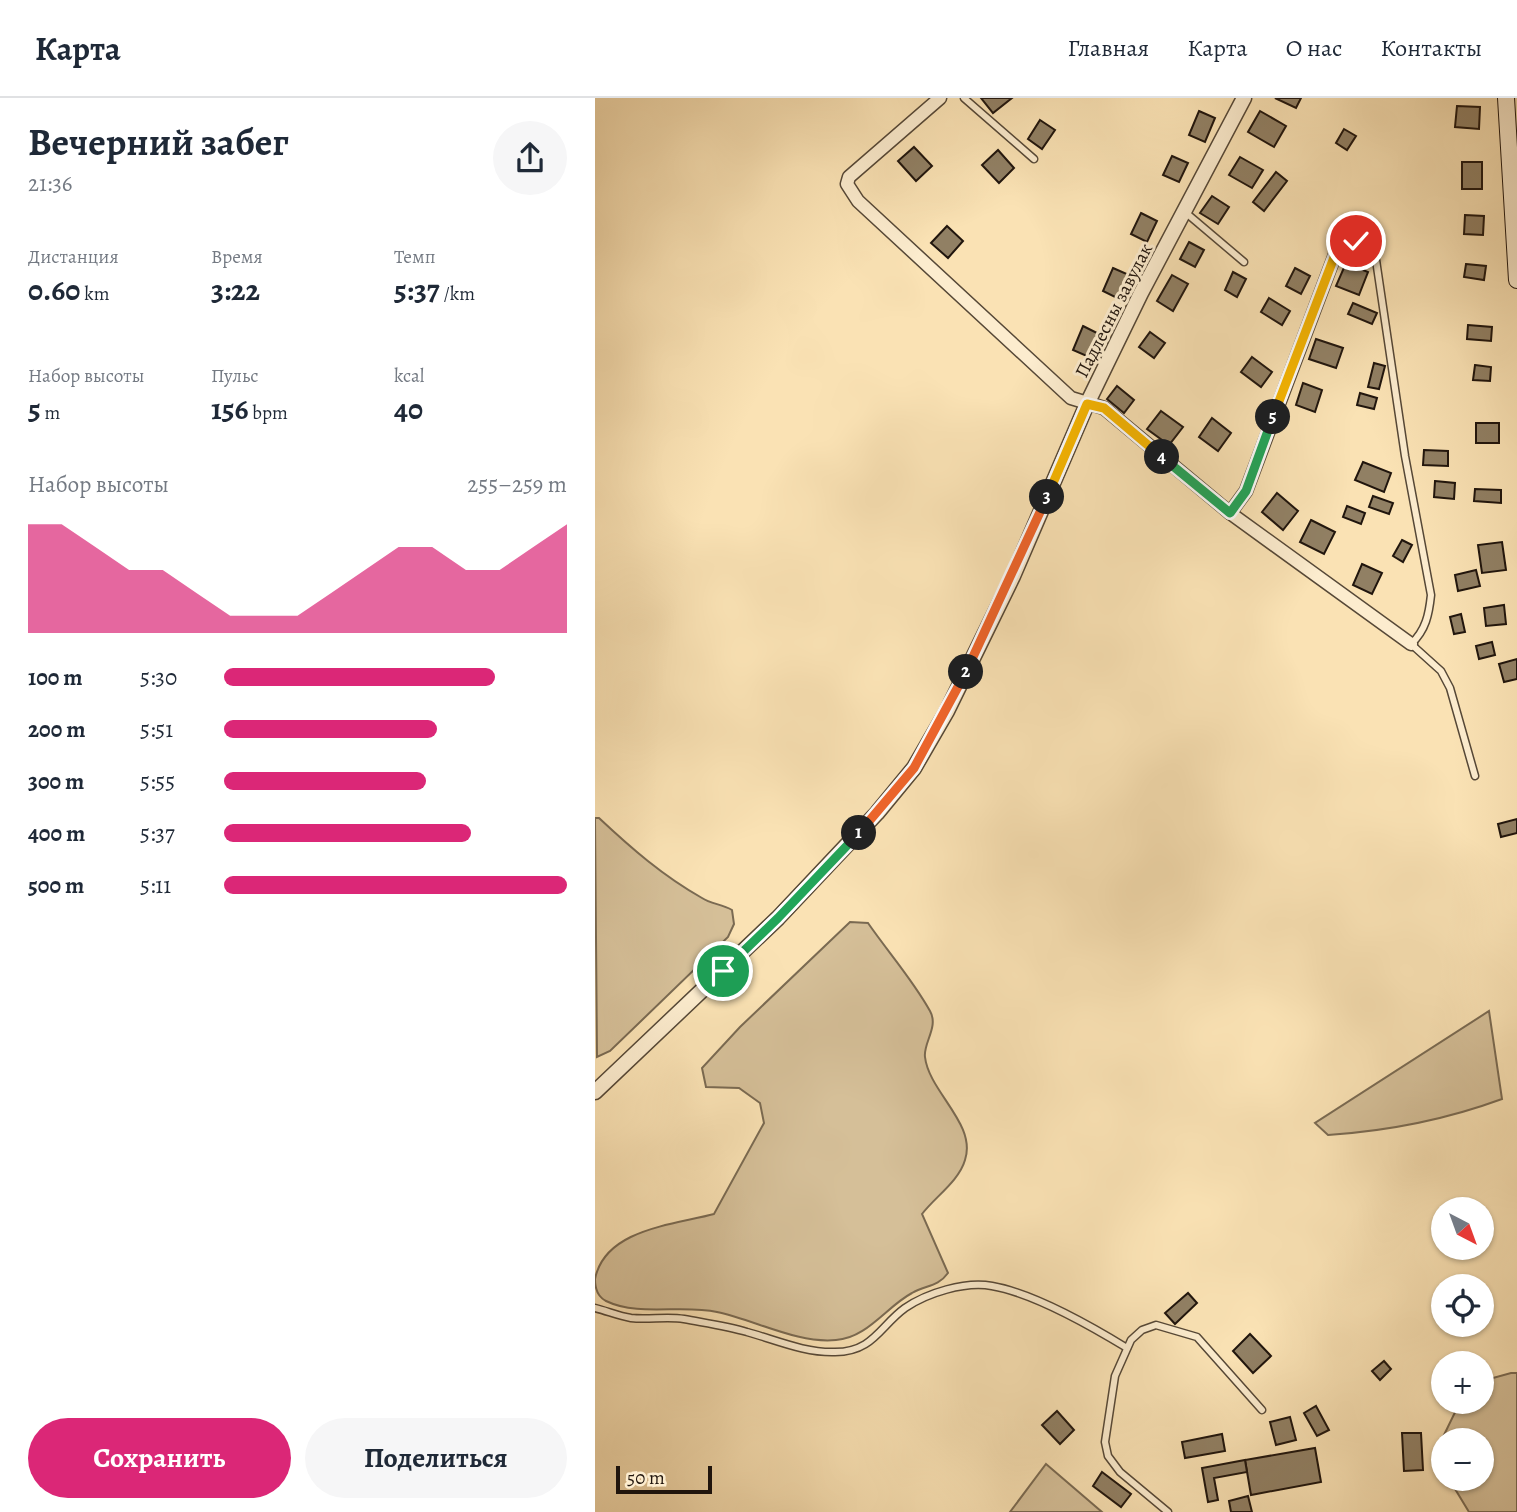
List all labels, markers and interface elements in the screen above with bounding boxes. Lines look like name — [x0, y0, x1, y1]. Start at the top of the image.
text: Карта — [35, 26, 121, 71]
text: Главная — [1068, 32, 1149, 64]
text: Карта — [1187, 32, 1248, 64]
text: О нас — [1286, 32, 1342, 64]
text: Контакты — [1380, 32, 1482, 64]
text: Вечерний забег — [28, 116, 289, 168]
button: share — [493, 121, 567, 195]
text: 21:36 — [28, 168, 72, 199]
pin — [1326, 211, 1386, 271]
icon: check — [1337, 222, 1375, 260]
street label: Падлесны завулак — [1069, 239, 1159, 382]
text: Дистанция — [28, 244, 119, 270]
text: Время — [211, 244, 263, 270]
text: Темп — [394, 244, 435, 270]
text: 0.60 — [28, 270, 80, 310]
text: 3:22 — [211, 270, 260, 310]
text: 5:37 — [394, 270, 440, 310]
text: km — [80, 281, 109, 307]
text: /km — [440, 281, 475, 307]
text: Набор высоты — [28, 363, 144, 389]
text: Пульс — [211, 363, 259, 389]
text: kcal — [394, 363, 424, 389]
text: 5 — [28, 389, 41, 429]
text: 156 — [211, 389, 249, 429]
text: 40 — [394, 389, 423, 429]
text: m — [41, 400, 60, 426]
text: bpm — [249, 400, 288, 426]
pin: 5 — [1255, 400, 1291, 434]
text: 5 — [1268, 403, 1277, 429]
pin: 4 — [1145, 440, 1179, 474]
text: 4 — [1157, 443, 1166, 469]
text: Набор высоты — [28, 469, 169, 500]
text: 255–259 m — [467, 469, 567, 500]
pin: 3 — [1029, 480, 1065, 514]
text: 3 — [1042, 483, 1051, 509]
pin: 2 — [949, 654, 983, 690]
text: 2 — [961, 658, 970, 684]
text: 100 m — [28, 662, 83, 693]
text: 5:30 — [140, 662, 177, 693]
text: 200 m — [28, 714, 86, 745]
text: 5:51 — [140, 714, 173, 745]
text: 300 m — [28, 766, 84, 797]
text: 5:55 — [140, 766, 175, 797]
pin: 1 — [841, 816, 877, 850]
text: 400 m — [28, 818, 85, 849]
text: 5:37 — [140, 818, 175, 849]
text: 1 — [855, 819, 862, 845]
text: 500 m — [28, 870, 84, 901]
text: 5:11 — [140, 870, 171, 901]
pin — [693, 941, 753, 1001]
icon: arrive — [704, 952, 742, 990]
north arrow — [1431, 1197, 1495, 1260]
map controls — [1431, 1197, 1494, 1491]
button: locate — [1431, 1274, 1494, 1337]
button: + — [1431, 1351, 1494, 1414]
button: Сохранить — [28, 1418, 291, 1498]
button: Поделиться — [305, 1418, 567, 1498]
button: − — [1431, 1428, 1494, 1491]
scale bar — [616, 1463, 712, 1495]
text: 50 m — [627, 1465, 665, 1491]

